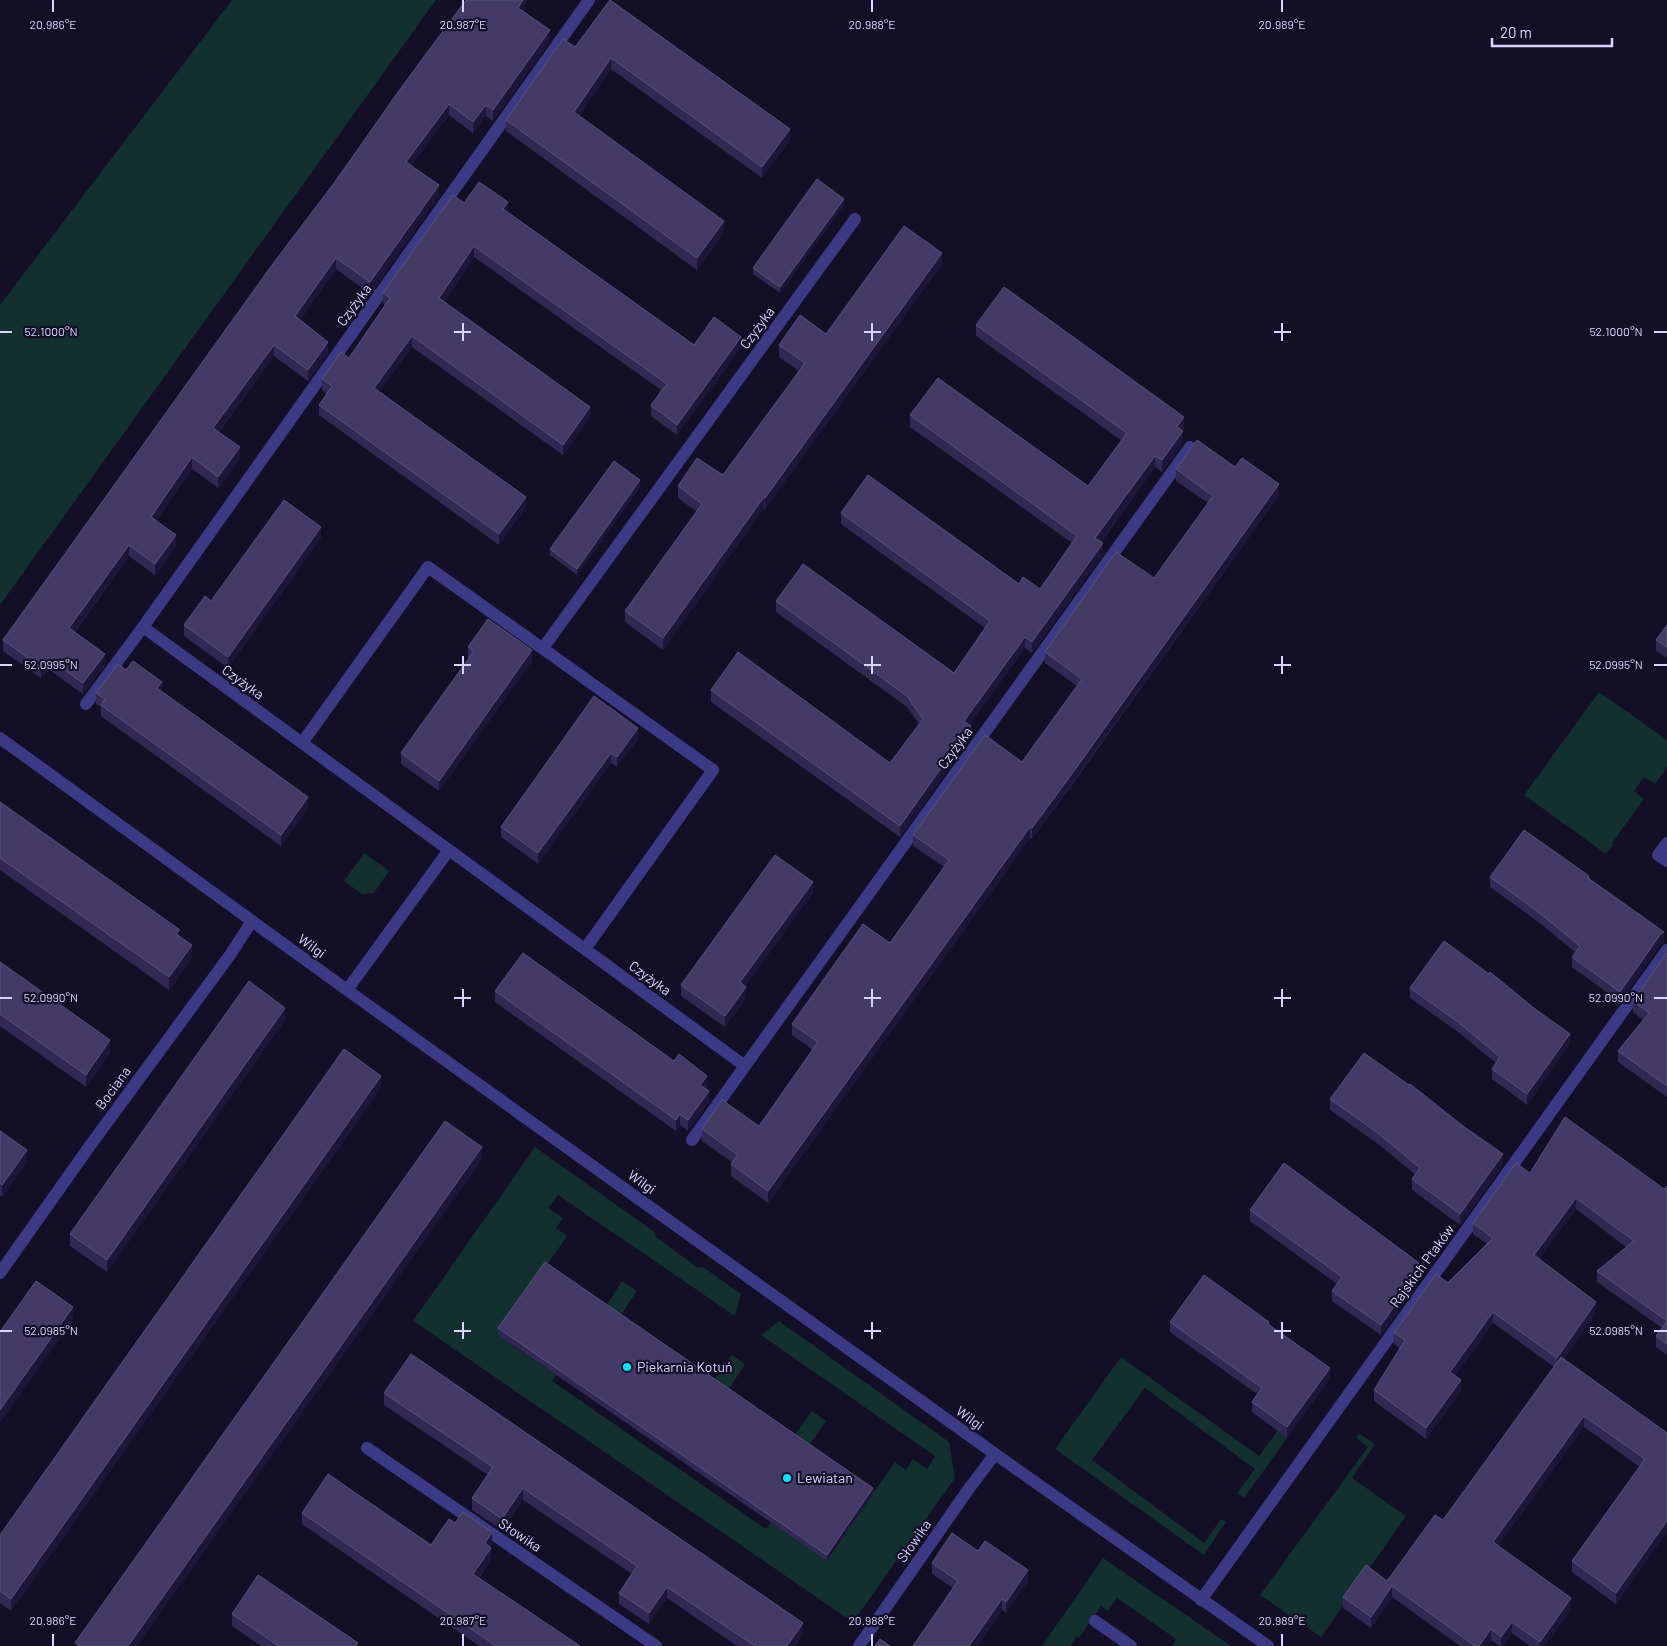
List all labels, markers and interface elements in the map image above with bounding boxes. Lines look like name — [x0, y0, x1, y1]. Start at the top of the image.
scale bar — [1492, 15, 1612, 47]
text: 20.986°E — [29, 17, 77, 31]
text: 20.987°E — [440, 17, 486, 31]
text: 20.988°E — [848, 17, 896, 31]
text: 20.989°E — [1258, 17, 1306, 31]
text: 20 m — [1500, 23, 1532, 41]
street label: Czyżyka — [333, 280, 375, 329]
street label: Czyżyka — [736, 303, 778, 352]
text: 52.1000°N — [24, 324, 78, 338]
text: 52.1000°N — [1589, 324, 1643, 338]
text: 52.0995°N — [24, 657, 78, 671]
text: 52.0995°N — [1589, 657, 1643, 671]
street label: Czyżyka — [219, 661, 268, 703]
street label: Czyżyka — [934, 723, 976, 772]
street label: Wilgi — [295, 930, 329, 961]
street label: Czyżyka — [626, 957, 675, 999]
text: 52.0990°N — [24, 990, 78, 1004]
text: 52.0990°N — [1589, 990, 1643, 1004]
street label: Bociana — [91, 1063, 134, 1113]
street label: Wilgi — [625, 1166, 659, 1197]
street label: Rajskich Ptaków — [1386, 1221, 1457, 1311]
text: 52.0985°N — [24, 1323, 78, 1337]
text: 52.0985°N — [1589, 1323, 1643, 1337]
place label: Piekarnia Kotuń — [637, 1358, 733, 1375]
marker: Piekarnia Kotuń — [621, 1361, 633, 1373]
street label: Wilgi — [953, 1402, 987, 1433]
place label: Lewiatan — [797, 1469, 853, 1486]
marker: Lewiatan — [781, 1472, 793, 1484]
street label: Słowika — [496, 1514, 545, 1555]
street label: Słowika — [893, 1516, 934, 1565]
text: 20.986°E — [29, 1613, 77, 1627]
text: 20.987°E — [440, 1613, 486, 1627]
text: 20.988°E — [848, 1613, 896, 1627]
text: 20.989°E — [1258, 1613, 1306, 1627]

